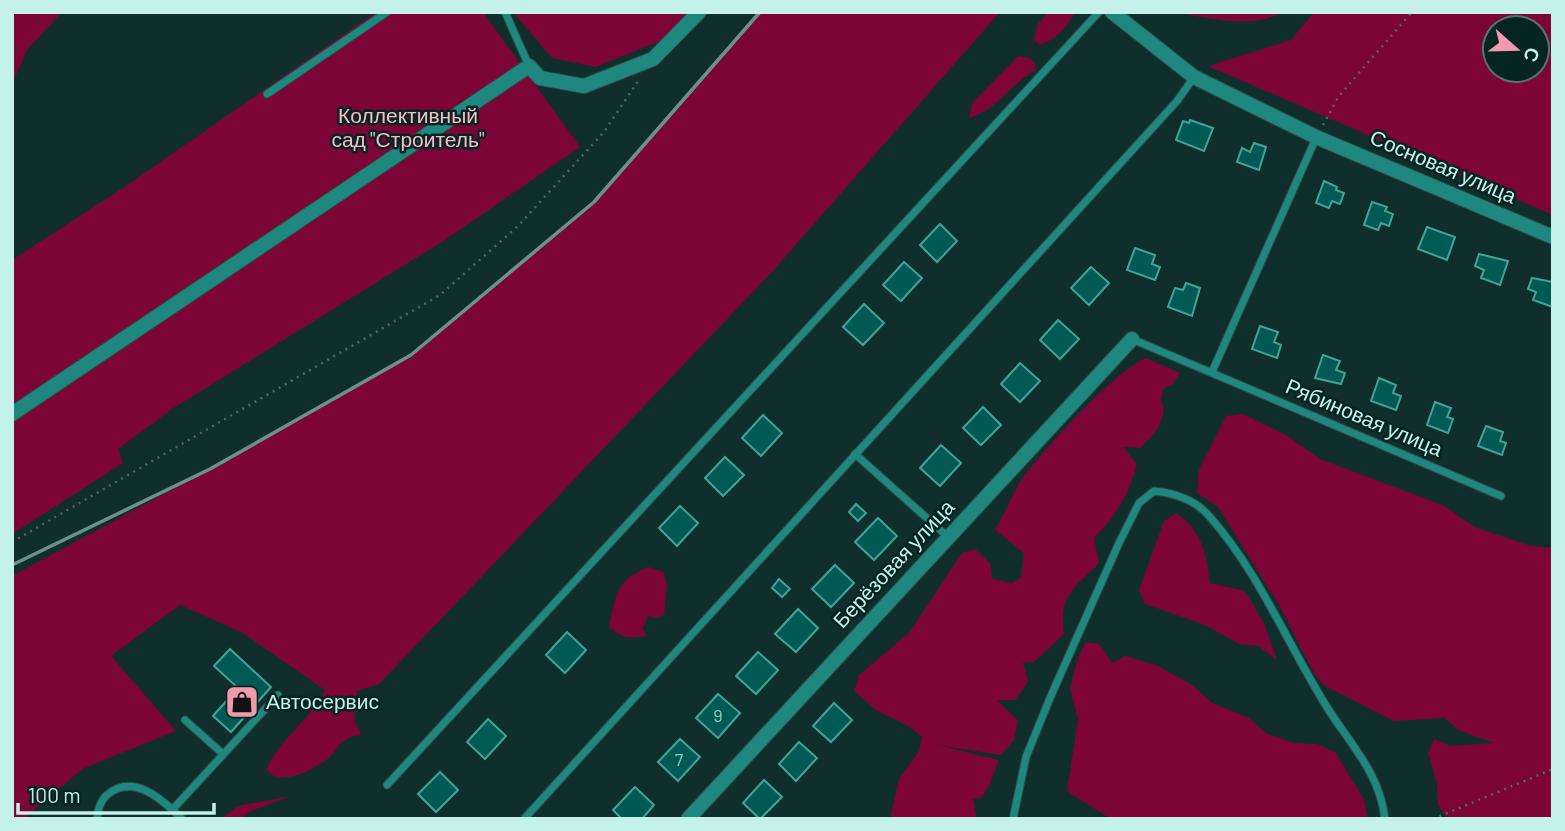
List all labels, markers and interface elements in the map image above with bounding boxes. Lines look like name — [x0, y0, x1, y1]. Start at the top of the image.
north arrow — [1481, 14, 1551, 84]
text: С — [1519, 45, 1546, 66]
park label: Коллективный сад "Строитель" — [331, 102, 485, 151]
street label: Сосновая улица — [1367, 124, 1521, 208]
street label: Рябиновая улица — [1283, 372, 1447, 461]
street label: Берёзовая улица — [827, 494, 959, 632]
shop icon: Автосервис — [223, 683, 261, 721]
place label: Автосервис — [266, 688, 379, 713]
house number: 9 — [713, 704, 723, 726]
house number: 7 — [675, 748, 684, 770]
scale bar — [18, 772, 214, 816]
text: 100 m — [28, 782, 81, 807]

